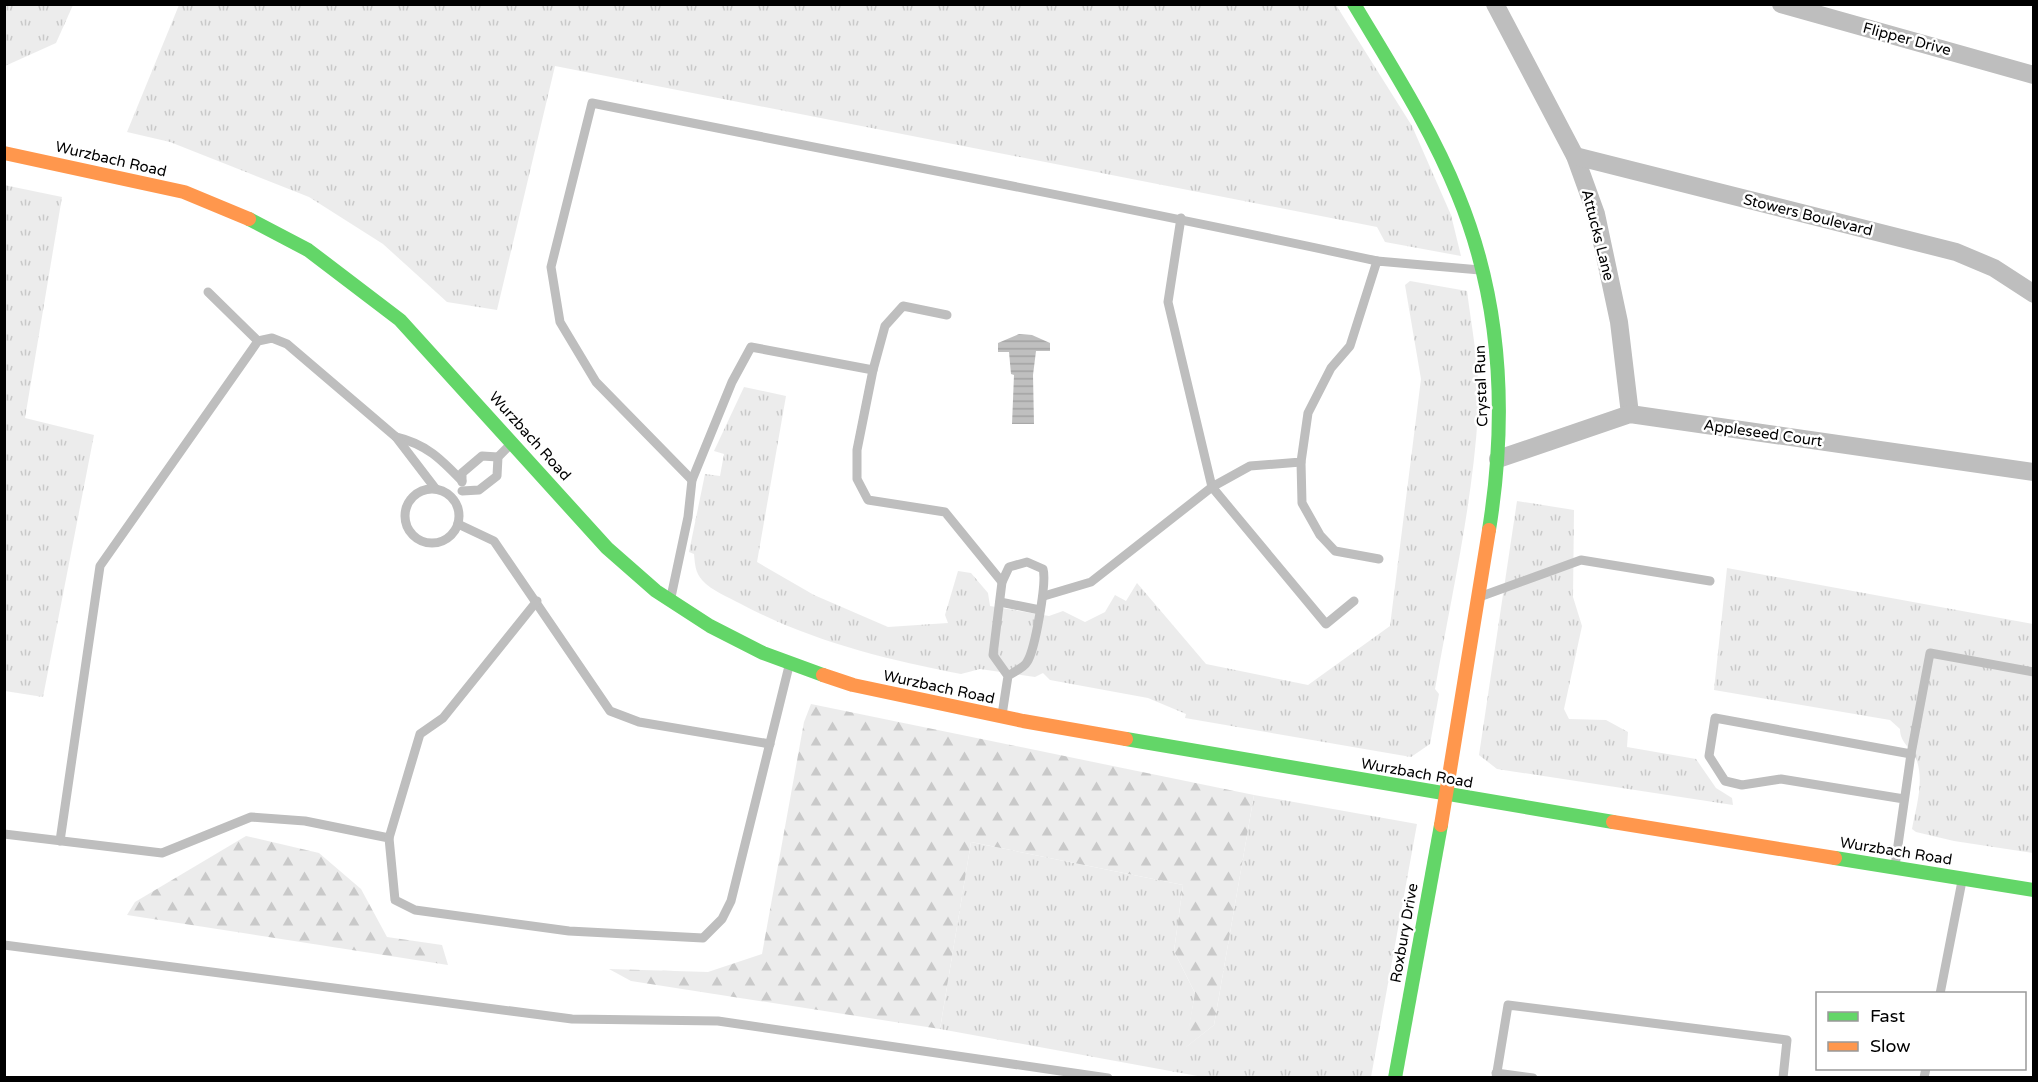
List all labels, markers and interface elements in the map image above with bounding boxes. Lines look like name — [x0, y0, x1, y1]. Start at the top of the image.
street label: Flipper Drive — [1861, 19, 1953, 59]
street label: Wurzbach Road — [54, 137, 168, 181]
street label: Attucks Lane — [1578, 188, 1618, 282]
street label: Stowers Boulevard — [1741, 190, 1875, 240]
street label: Crystal Run — [1471, 345, 1491, 427]
street label: Wurzbach Road — [485, 388, 575, 484]
street label: Appleseed Court — [1702, 416, 1824, 450]
street label: Wurzbach Road — [882, 666, 996, 708]
street label: Wurzbach Road — [1360, 754, 1474, 792]
street label: Wurzbach Road — [1839, 833, 1953, 869]
street label: Roxbury Drive — [1386, 882, 1422, 984]
legend — [1816, 992, 2026, 1070]
text: Fast — [1870, 1005, 1905, 1027]
text: Slow — [1870, 1035, 1911, 1057]

